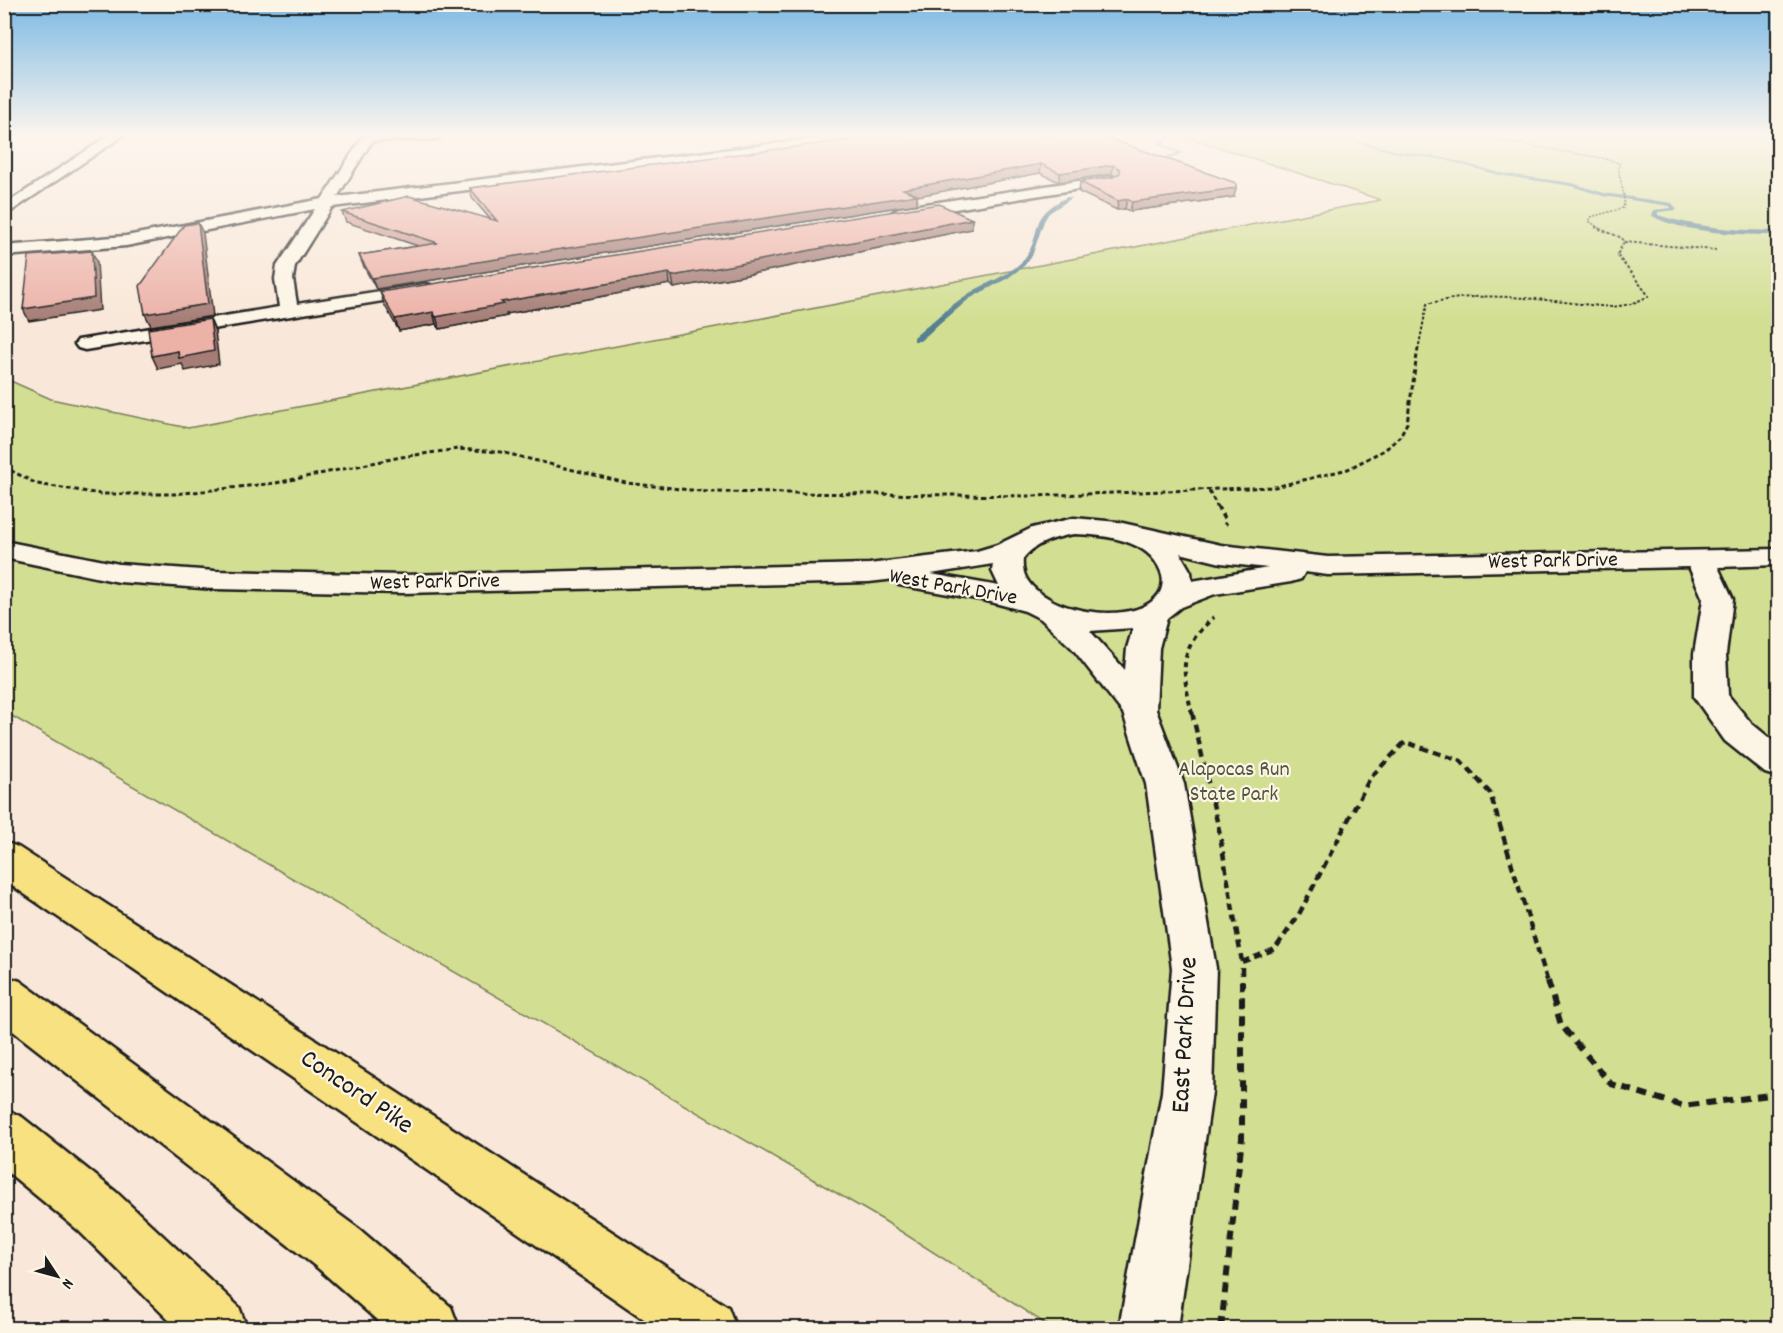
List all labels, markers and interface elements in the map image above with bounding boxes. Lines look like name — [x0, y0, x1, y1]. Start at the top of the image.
street label: West Park Drive — [1488, 545, 1618, 579]
street label: West Park Drive — [886, 561, 1020, 615]
street label: West Park Drive — [370, 566, 500, 600]
park label: Alapocas Run State Park — [1178, 755, 1290, 811]
street label: East Park Drive — [1162, 956, 1210, 1114]
street label: Concord Pike — [291, 1041, 421, 1145]
north arrow — [27, 1246, 87, 1306]
text: N — [55, 1273, 79, 1293]

